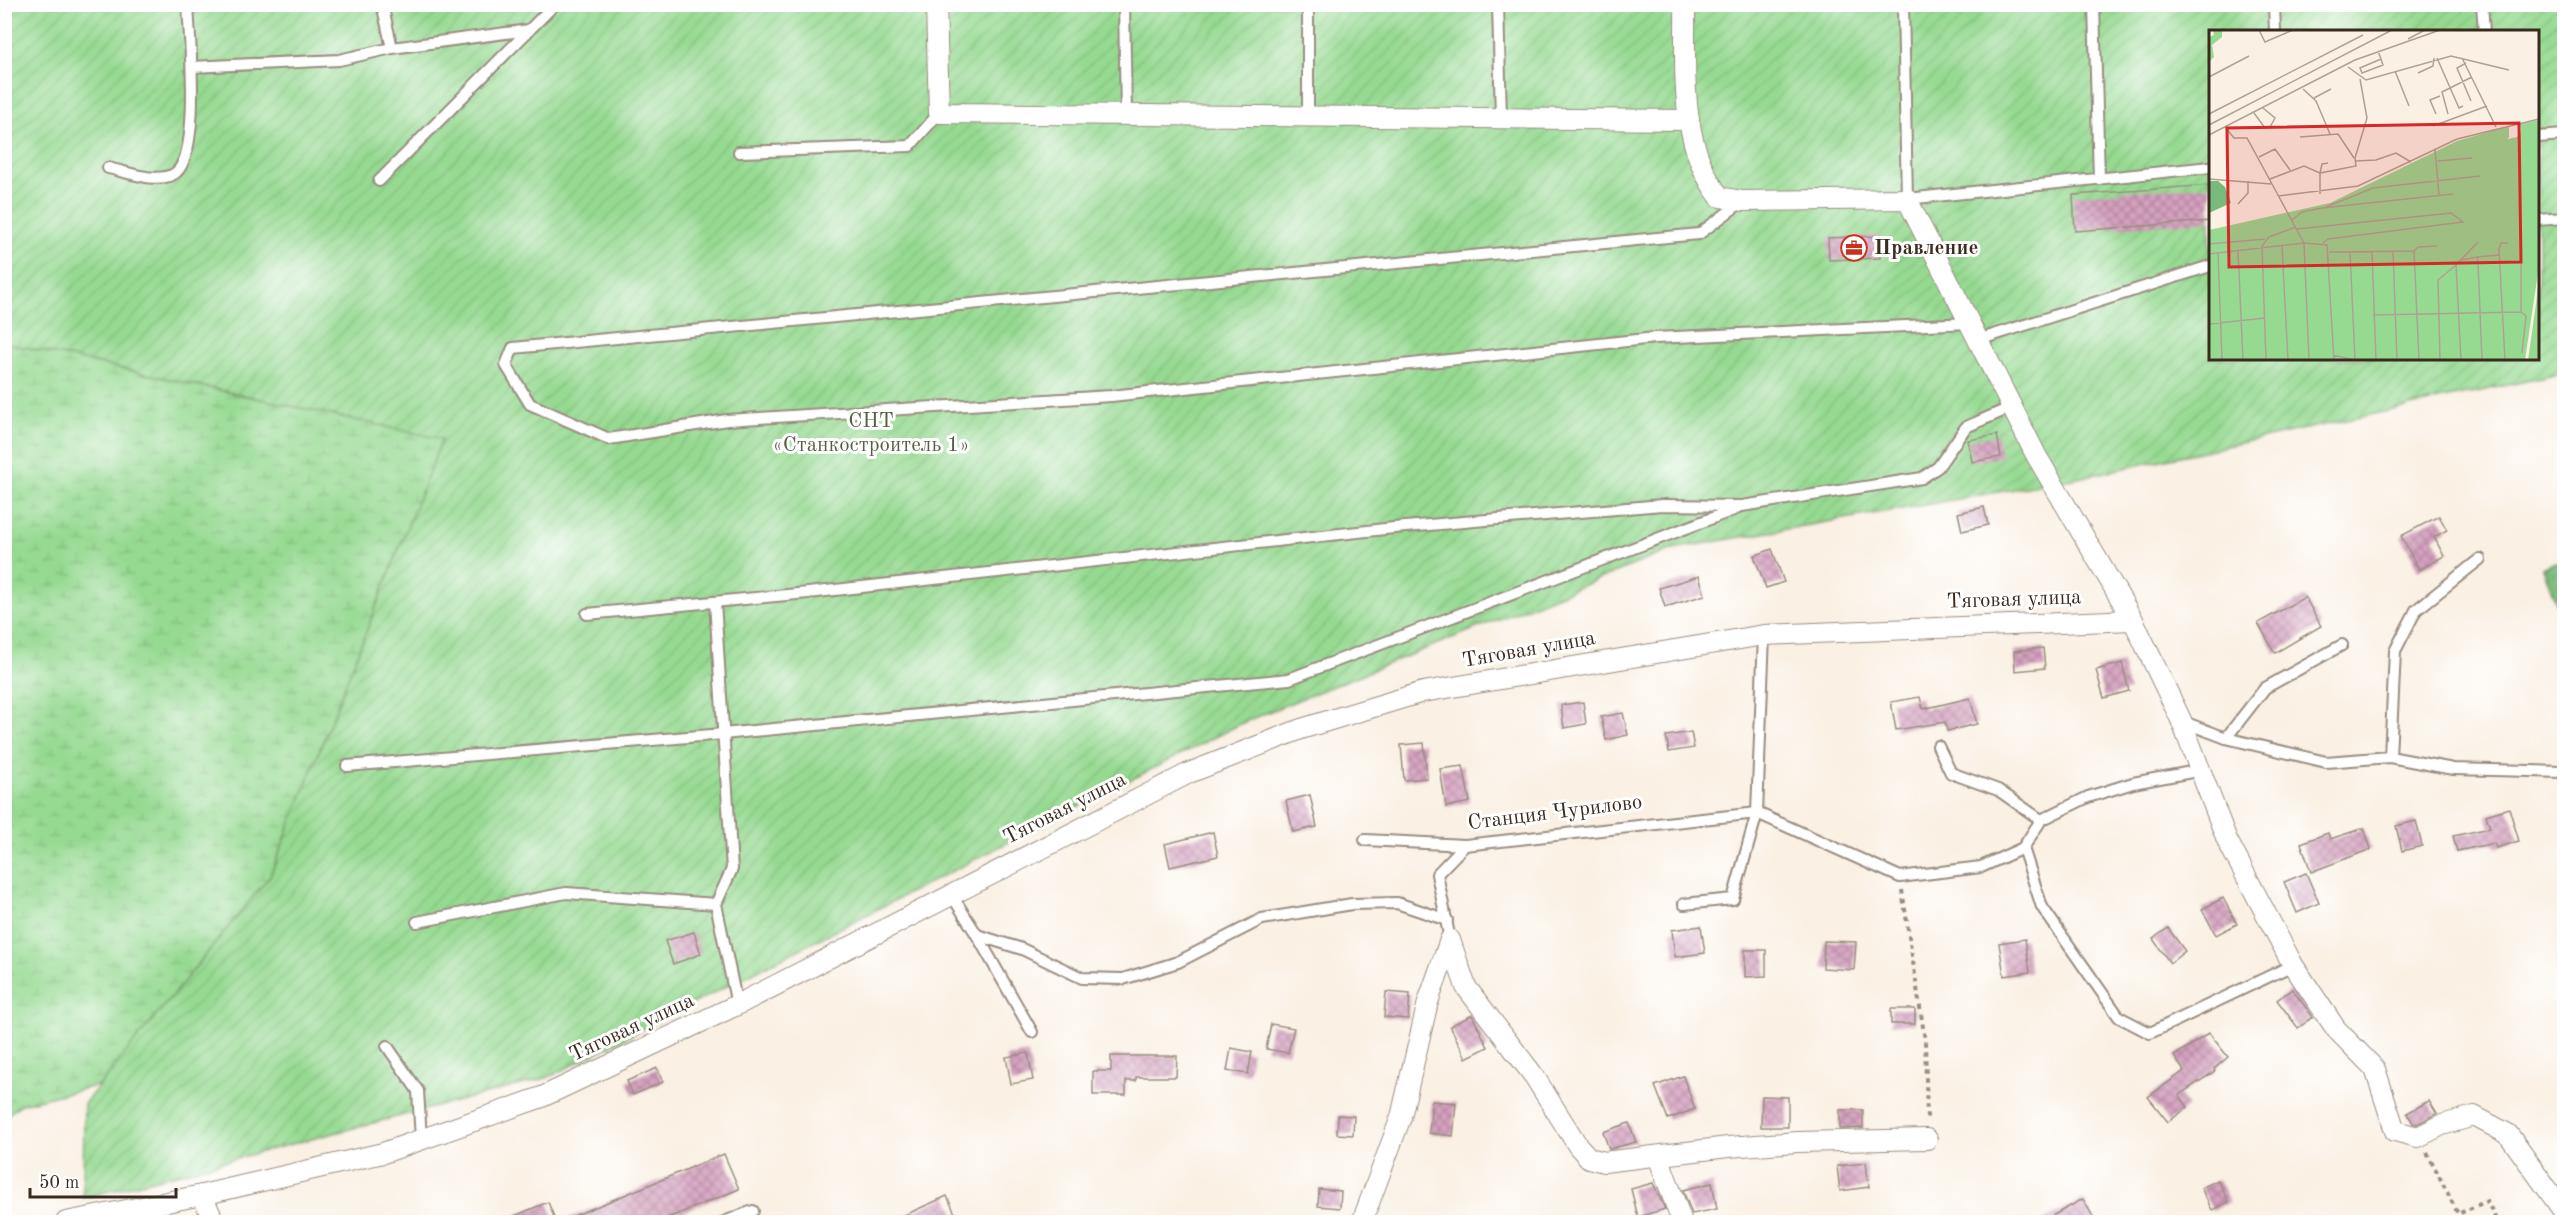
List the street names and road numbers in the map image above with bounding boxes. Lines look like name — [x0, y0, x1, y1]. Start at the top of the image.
street label: Тяговая улица — [1946, 587, 2082, 613]
street label: Тяговая улица — [1461, 628, 1597, 672]
street label: Тяговая улица — [1000, 769, 1130, 849]
street label: Станция Чурилово — [1467, 792, 1643, 834]
street label: Тяговая улица — [566, 990, 698, 1066]

